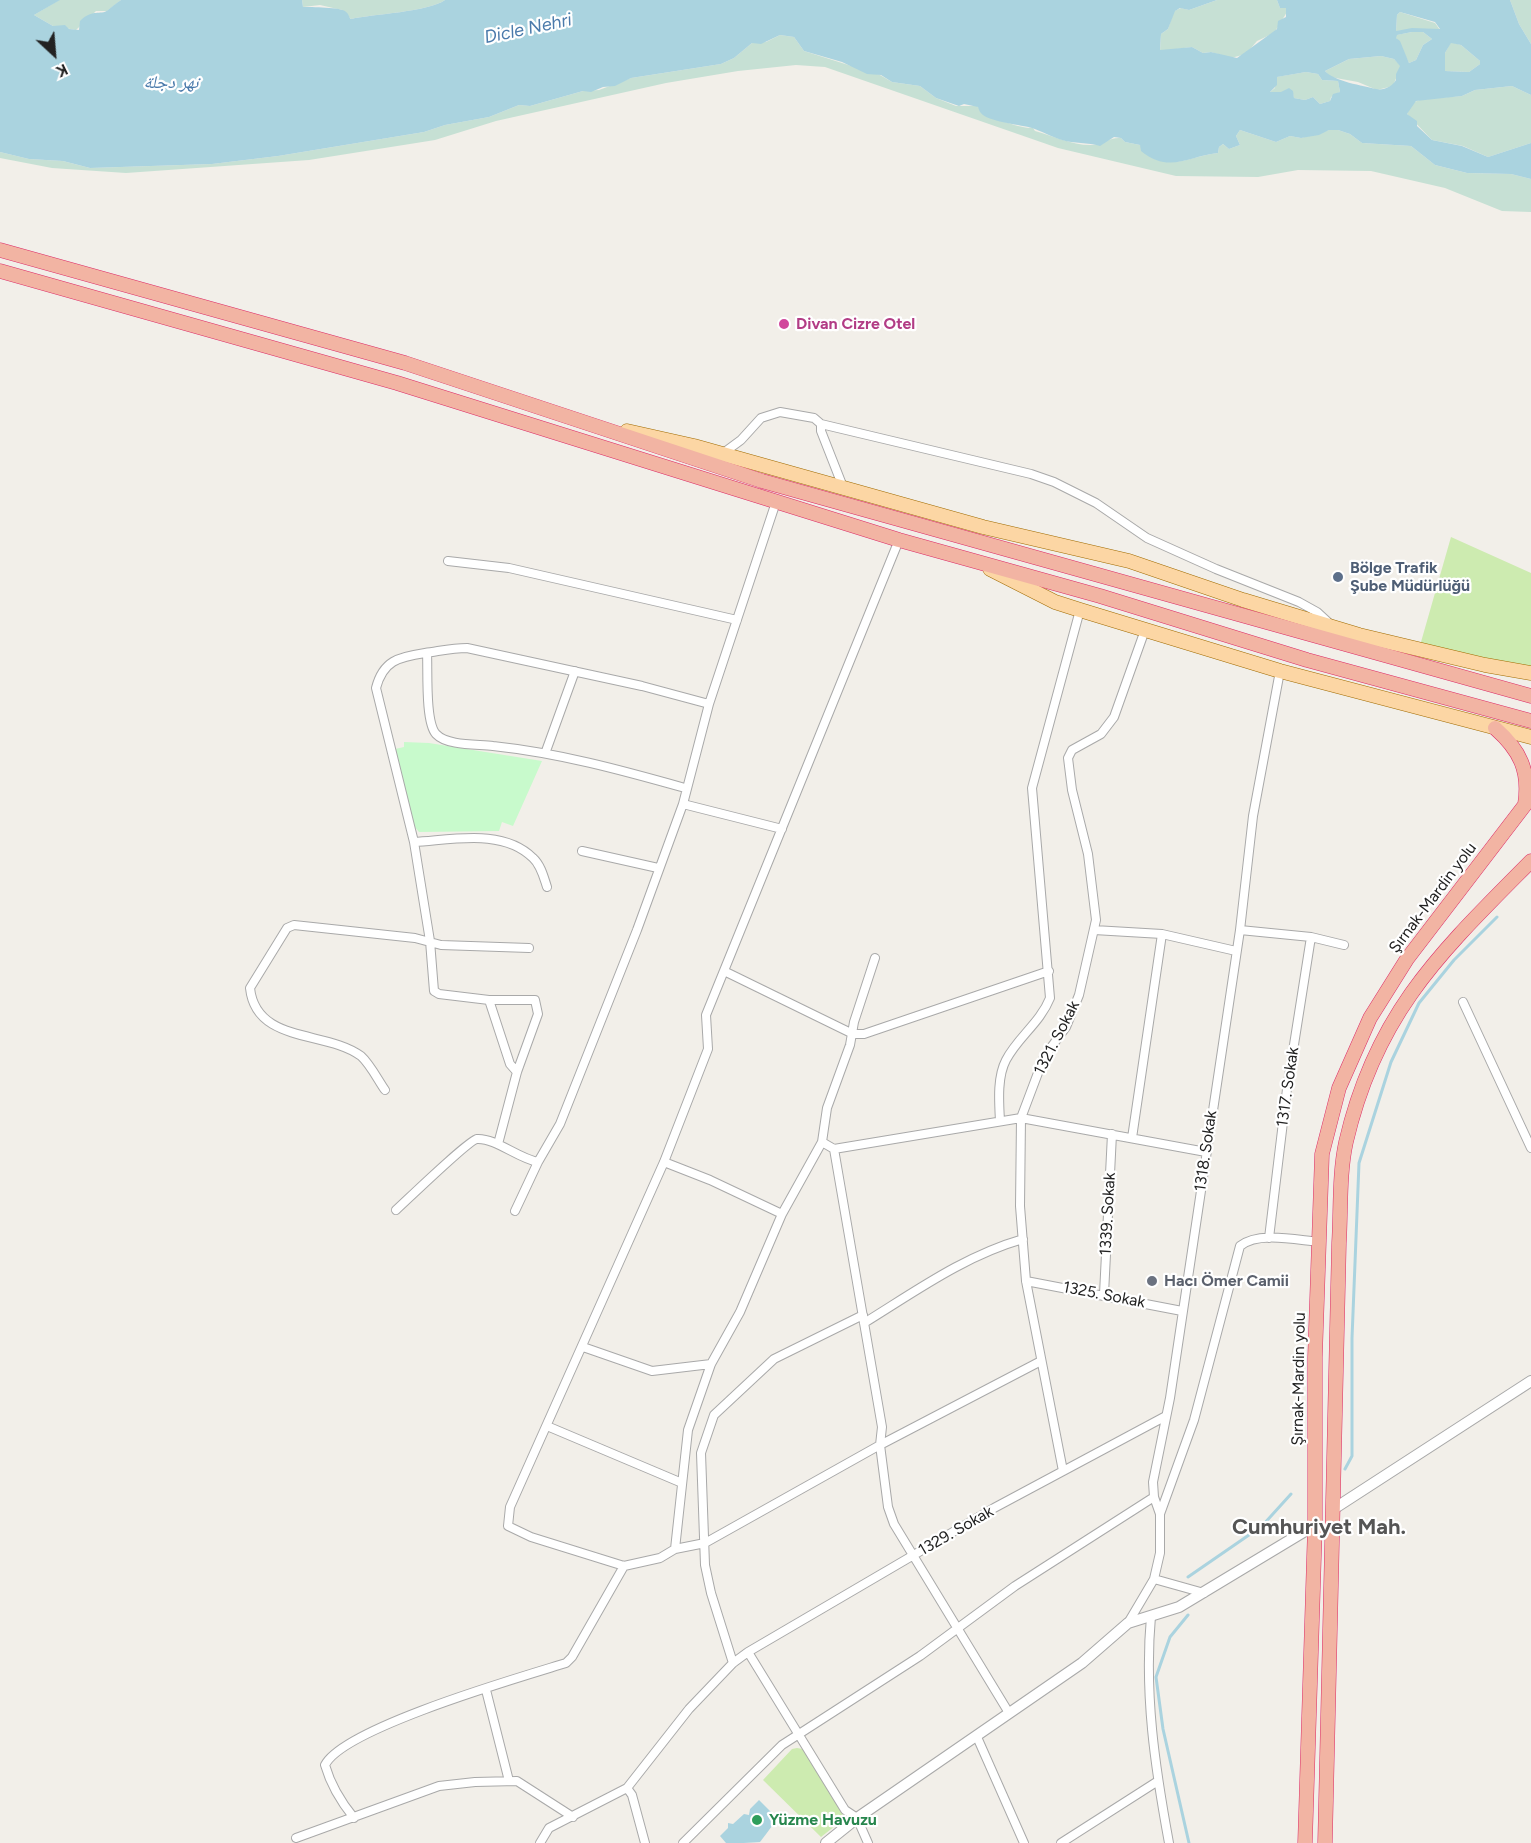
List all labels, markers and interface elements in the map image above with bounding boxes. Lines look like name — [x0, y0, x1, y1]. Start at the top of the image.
water label: Dicle Nehri — [482, 9, 574, 49]
north arrow — [24, 24, 84, 84]
text: K — [53, 60, 71, 82]
water label: نهر دجلة — [144, 72, 198, 94]
place label: Divan Cizre Otel — [796, 314, 915, 334]
marker: Divan Cizre Otel — [777, 317, 791, 331]
place label: Bölge Trafik Şube Müdürlüğü — [1350, 558, 1470, 596]
marker: Bölge Trafik Şube Müdürlüğü — [1331, 570, 1345, 584]
street label: Şırnak-Mardin yolu — [1385, 839, 1481, 957]
street label: 1321. Sokak — [1030, 998, 1084, 1078]
street label: 1317. Sokak — [1273, 1046, 1303, 1128]
street label: 1318. Sokak — [1191, 1109, 1221, 1193]
street label: 1339. Sokak — [1096, 1172, 1120, 1256]
place label: Hacı Ömer Camii — [1164, 1271, 1289, 1291]
marker: Hacı Ömer Camii — [1145, 1274, 1159, 1288]
street label: 1325. Sokak — [1061, 1278, 1147, 1312]
street label: Şırnak-Mardin yolu — [1288, 1312, 1310, 1446]
street label: 1329. Sokak — [915, 1502, 997, 1560]
district label: Cumhuriyet Mah. — [1232, 1515, 1406, 1541]
place label: Yüzme Havuzu — [769, 1810, 877, 1830]
marker: Yüzme Havuzu — [750, 1813, 764, 1827]

